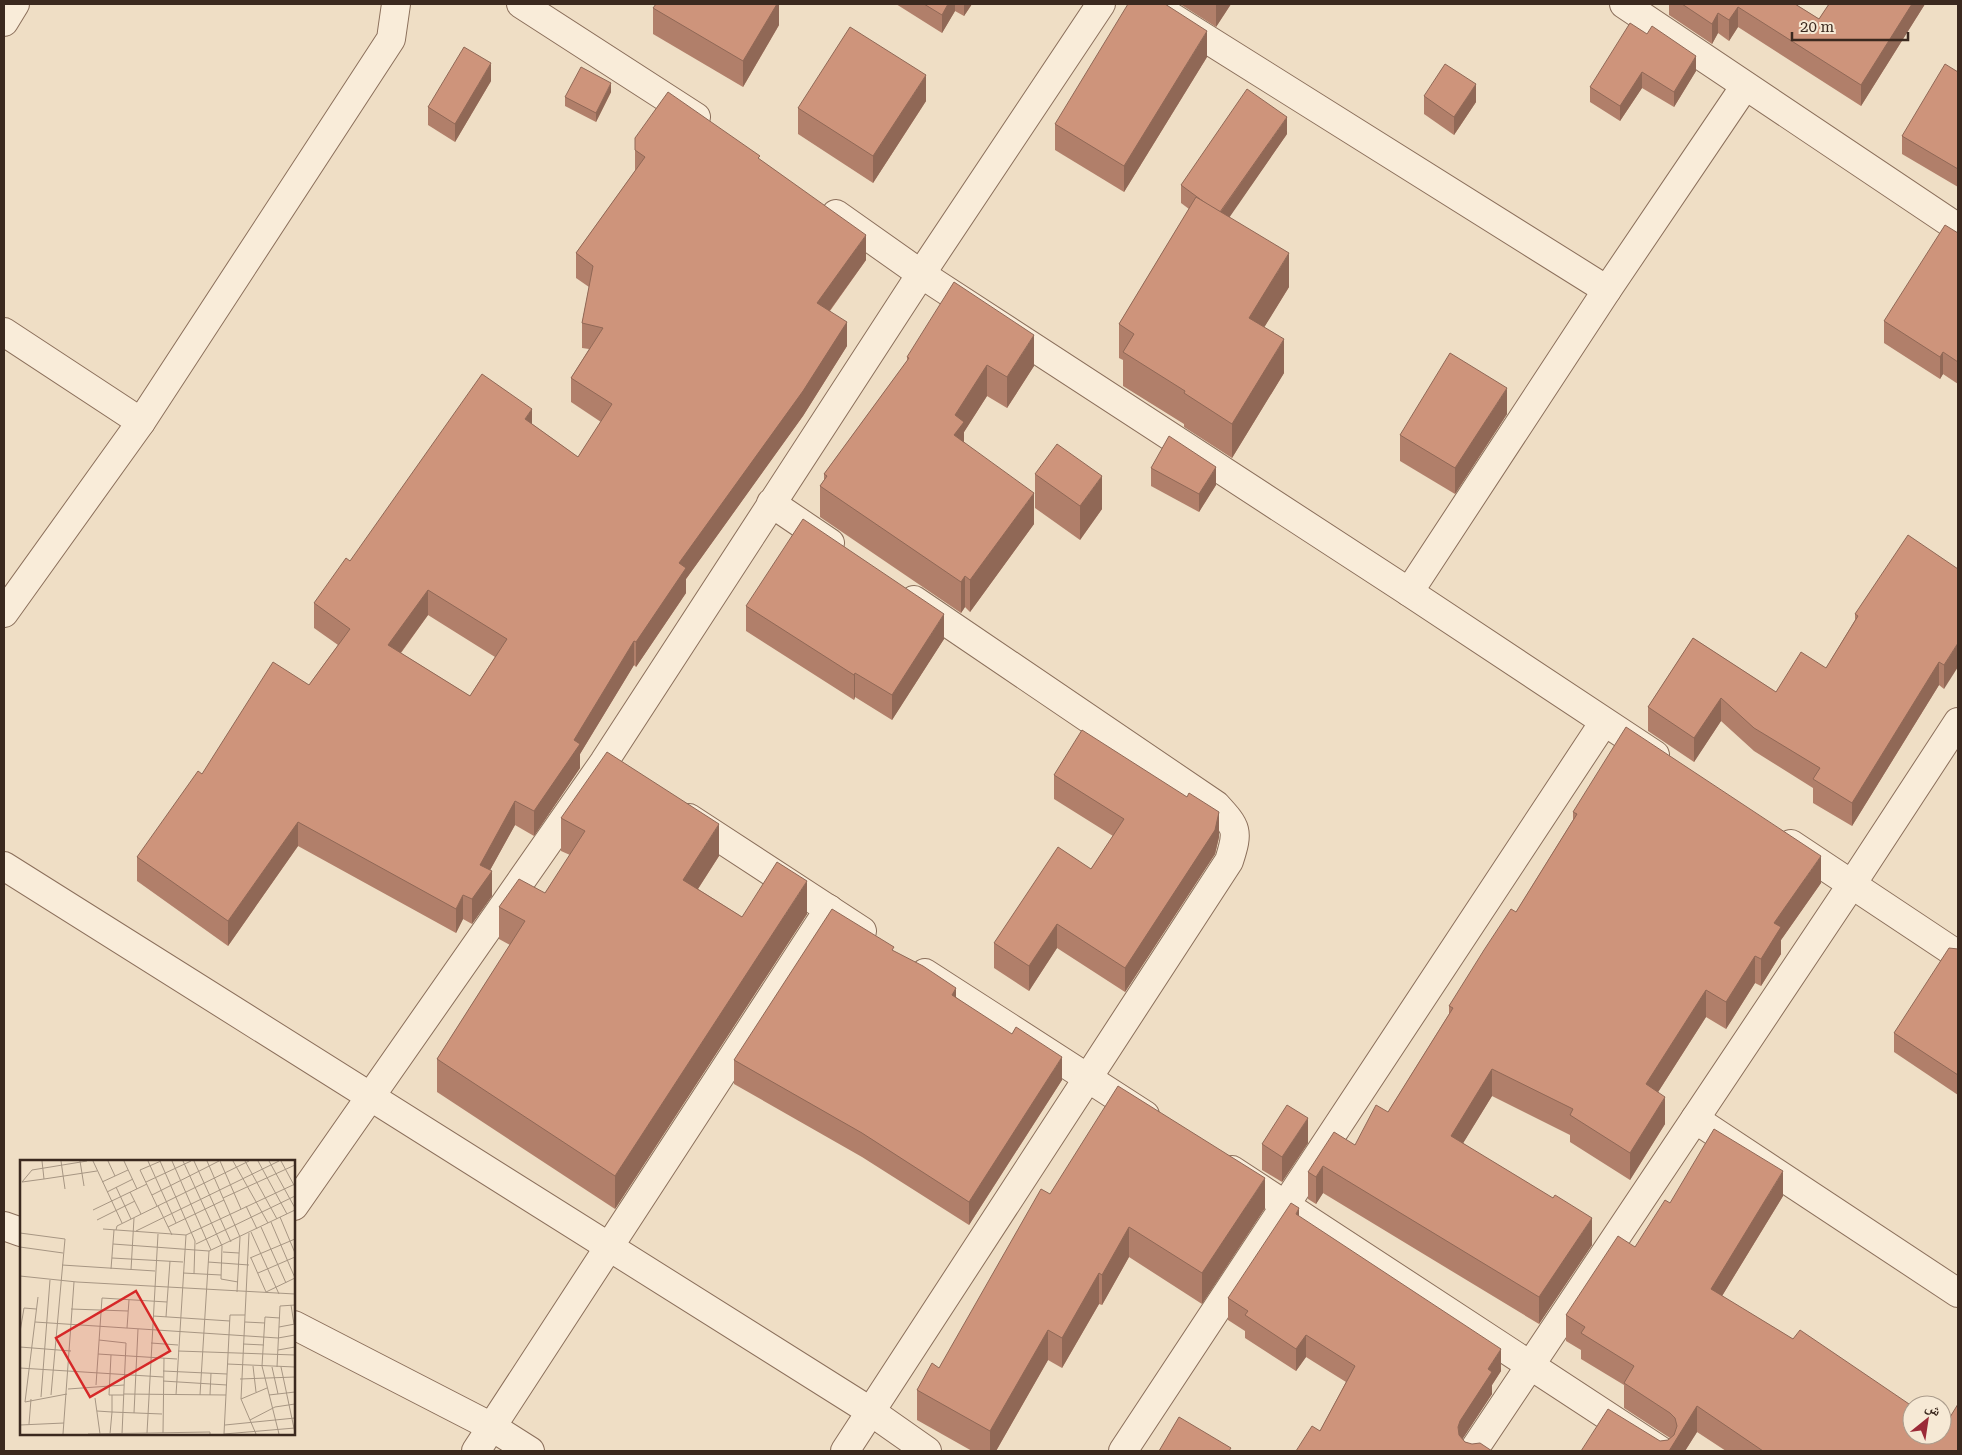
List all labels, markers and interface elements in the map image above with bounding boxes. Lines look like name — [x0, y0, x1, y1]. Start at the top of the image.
scale bar — [1792, 10, 1908, 42]
text: 20 m — [1800, 18, 1835, 36]
inset map — [20, 1160, 295, 1435]
north arrow — [1902, 1395, 1952, 1445]
text: ش — [1923, 1398, 1944, 1420]

